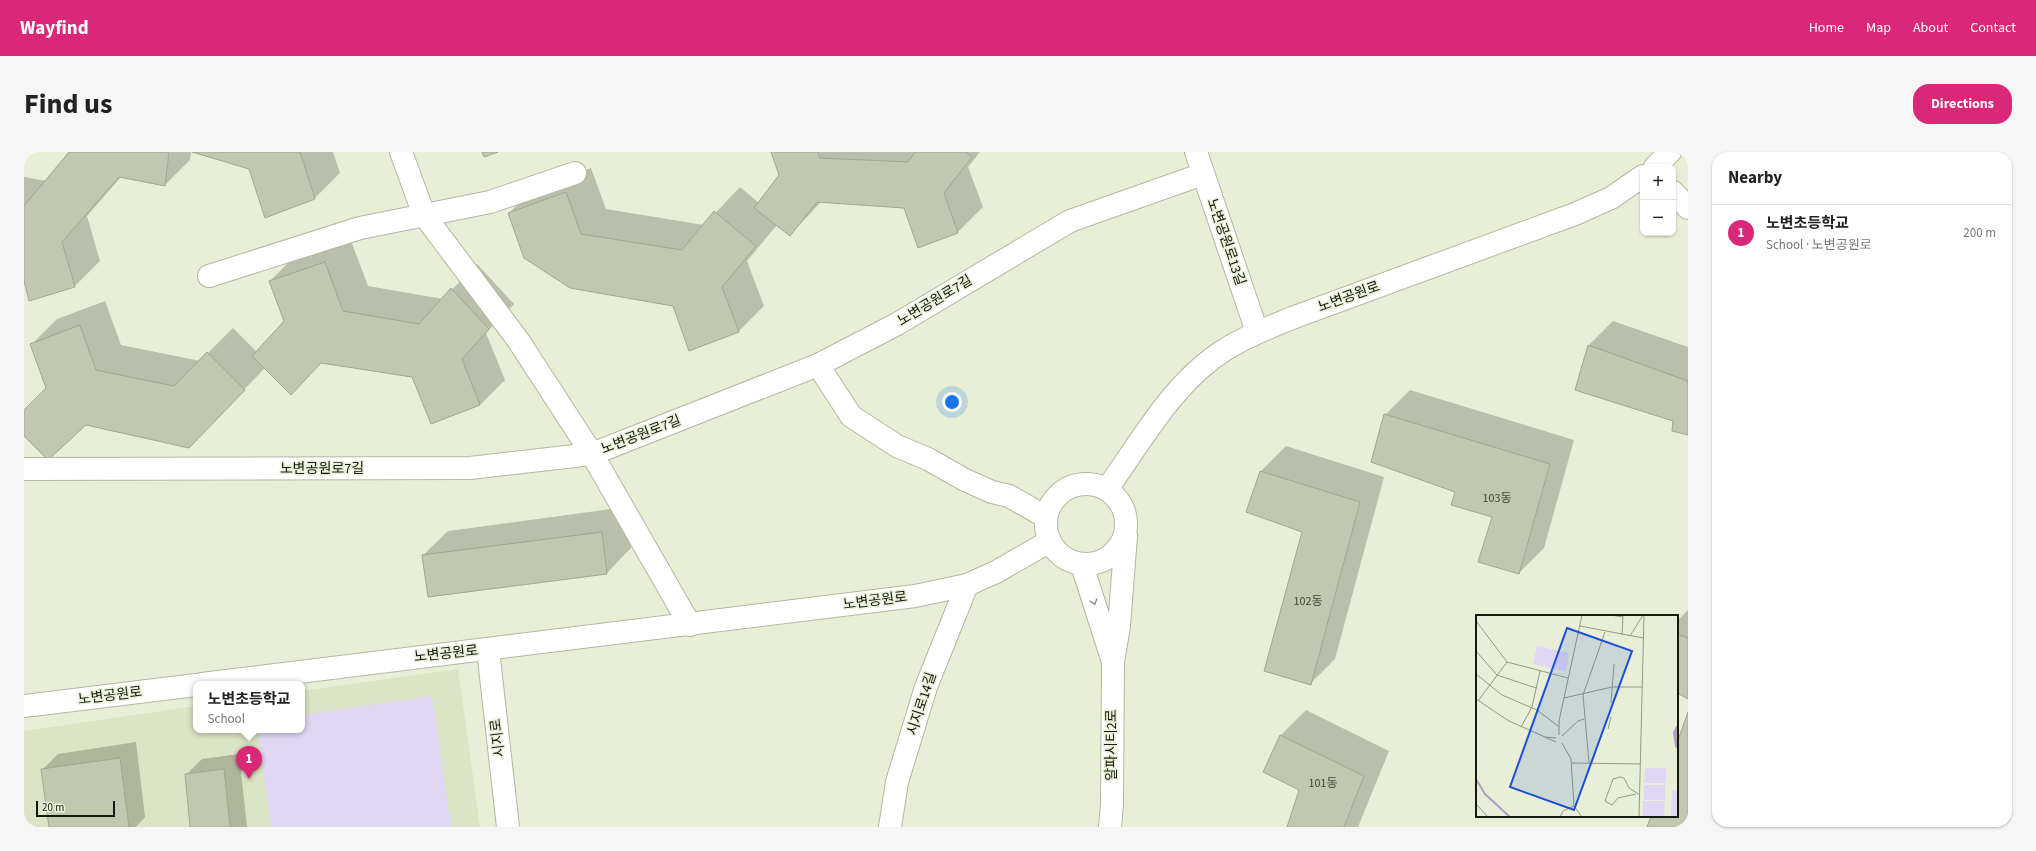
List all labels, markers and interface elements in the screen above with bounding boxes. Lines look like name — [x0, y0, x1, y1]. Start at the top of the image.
text: Wayfind — [20, 15, 89, 42]
text: Home — [1809, 18, 1844, 38]
text: Map — [1866, 18, 1891, 38]
text: About — [1913, 18, 1948, 38]
text: Contact — [1970, 18, 2016, 38]
text: Find us — [24, 84, 112, 124]
button: Directions — [1913, 84, 2012, 124]
map controls — [1640, 164, 1676, 236]
button: + — [1640, 164, 1676, 200]
text: Nearby — [1728, 166, 1782, 190]
street label: 노변공원로13길 — [1202, 196, 1250, 288]
button: − — [1640, 200, 1676, 236]
text: 노변초등학교 — [1766, 213, 1849, 234]
text: 1 — [1738, 224, 1744, 242]
text: 200 m — [1963, 224, 1996, 242]
text: School · 노변공원로 — [1766, 236, 1872, 254]
street label: 노변공원로7길 — [894, 271, 976, 331]
street label: 노변공원로 — [1315, 277, 1383, 317]
your location — [942, 392, 962, 412]
street label: 노변공원로7길 — [598, 411, 684, 459]
street label: 노변공원로7길 — [280, 459, 364, 479]
house number: 103동 — [1483, 490, 1511, 507]
street label: 노변공원로 — [842, 587, 908, 615]
house number: 102동 — [1294, 593, 1322, 610]
one-way arrow — [1089, 598, 1098, 605]
inset map — [1476, 615, 1678, 817]
street label: 노변공원로 — [413, 641, 479, 667]
street label: 시지로14길 — [902, 670, 942, 738]
popup — [193, 681, 305, 733]
street label: 노변공원로 — [77, 682, 143, 710]
text: 노변초등학교 — [208, 689, 290, 710]
street label: 알파시티2로 — [1102, 709, 1122, 781]
text: School — [208, 710, 245, 728]
street label: 시지로 — [486, 717, 510, 758]
pin: 1 — [236, 746, 262, 779]
house number: 101동 — [1309, 775, 1337, 792]
scale bar — [36, 799, 115, 818]
text: 20 m — [42, 800, 64, 815]

